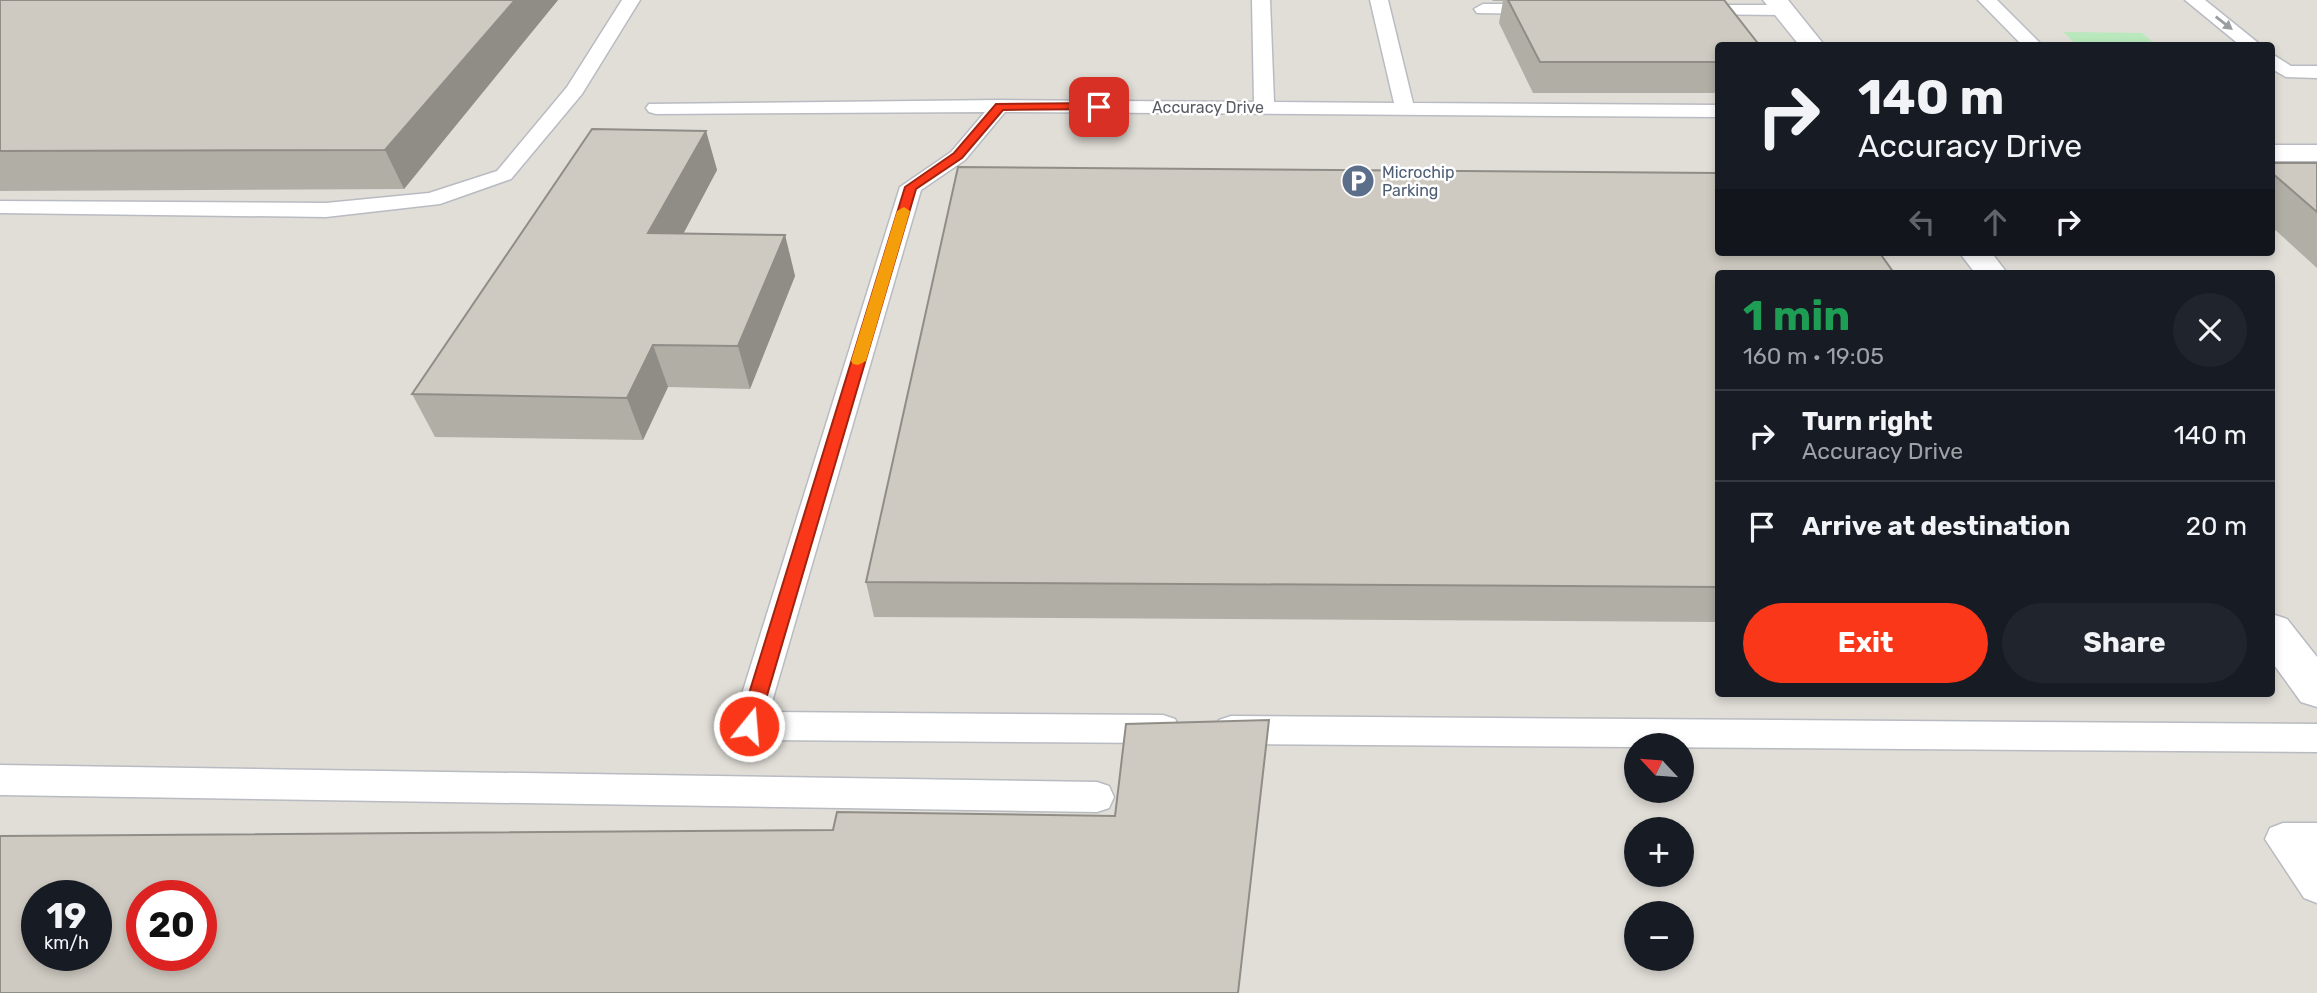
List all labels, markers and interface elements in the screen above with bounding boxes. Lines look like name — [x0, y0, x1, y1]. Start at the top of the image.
one-way arrow — [2214, 15, 2232, 30]
text: 140 m — [1858, 68, 2004, 126]
icon: right — [1743, 70, 1834, 161]
pin — [1069, 77, 1129, 137]
icon: arrive — [1080, 88, 1118, 126]
street label: Accuracy Drive — [1152, 98, 1264, 117]
text: Accuracy Drive — [1858, 127, 2082, 165]
parking icon: Microchip Parking — [1339, 162, 1377, 200]
place label: Microchip Parking — [1382, 163, 1455, 200]
icon: left — [1903, 203, 1941, 241]
icon: ahead — [1976, 203, 2014, 241]
icon: right — [2049, 203, 2087, 241]
text: 1 min — [1743, 291, 1850, 341]
button: close — [2173, 293, 2247, 367]
text: 160 m · 19:05 — [1743, 342, 1884, 370]
text: Turn right — [1802, 406, 1932, 437]
icon: right — [1743, 417, 1781, 455]
text: 140 m — [2174, 420, 2247, 451]
text: Accuracy Drive — [1802, 437, 1963, 465]
icon: arrive — [1743, 508, 1781, 546]
text: Arrive at destination — [1802, 511, 2070, 542]
text: 20 m — [2186, 511, 2247, 542]
button: Exit — [1743, 603, 1988, 683]
button: Share — [2002, 603, 2247, 683]
position arrow — [712, 689, 786, 763]
north arrow — [1624, 733, 1694, 803]
map controls — [1624, 733, 1694, 971]
button: + — [1624, 817, 1694, 887]
speed limit sign: 20 — [126, 880, 217, 971]
text: 19 — [47, 895, 86, 937]
button: − — [1624, 901, 1694, 971]
text: km/h — [44, 932, 89, 954]

